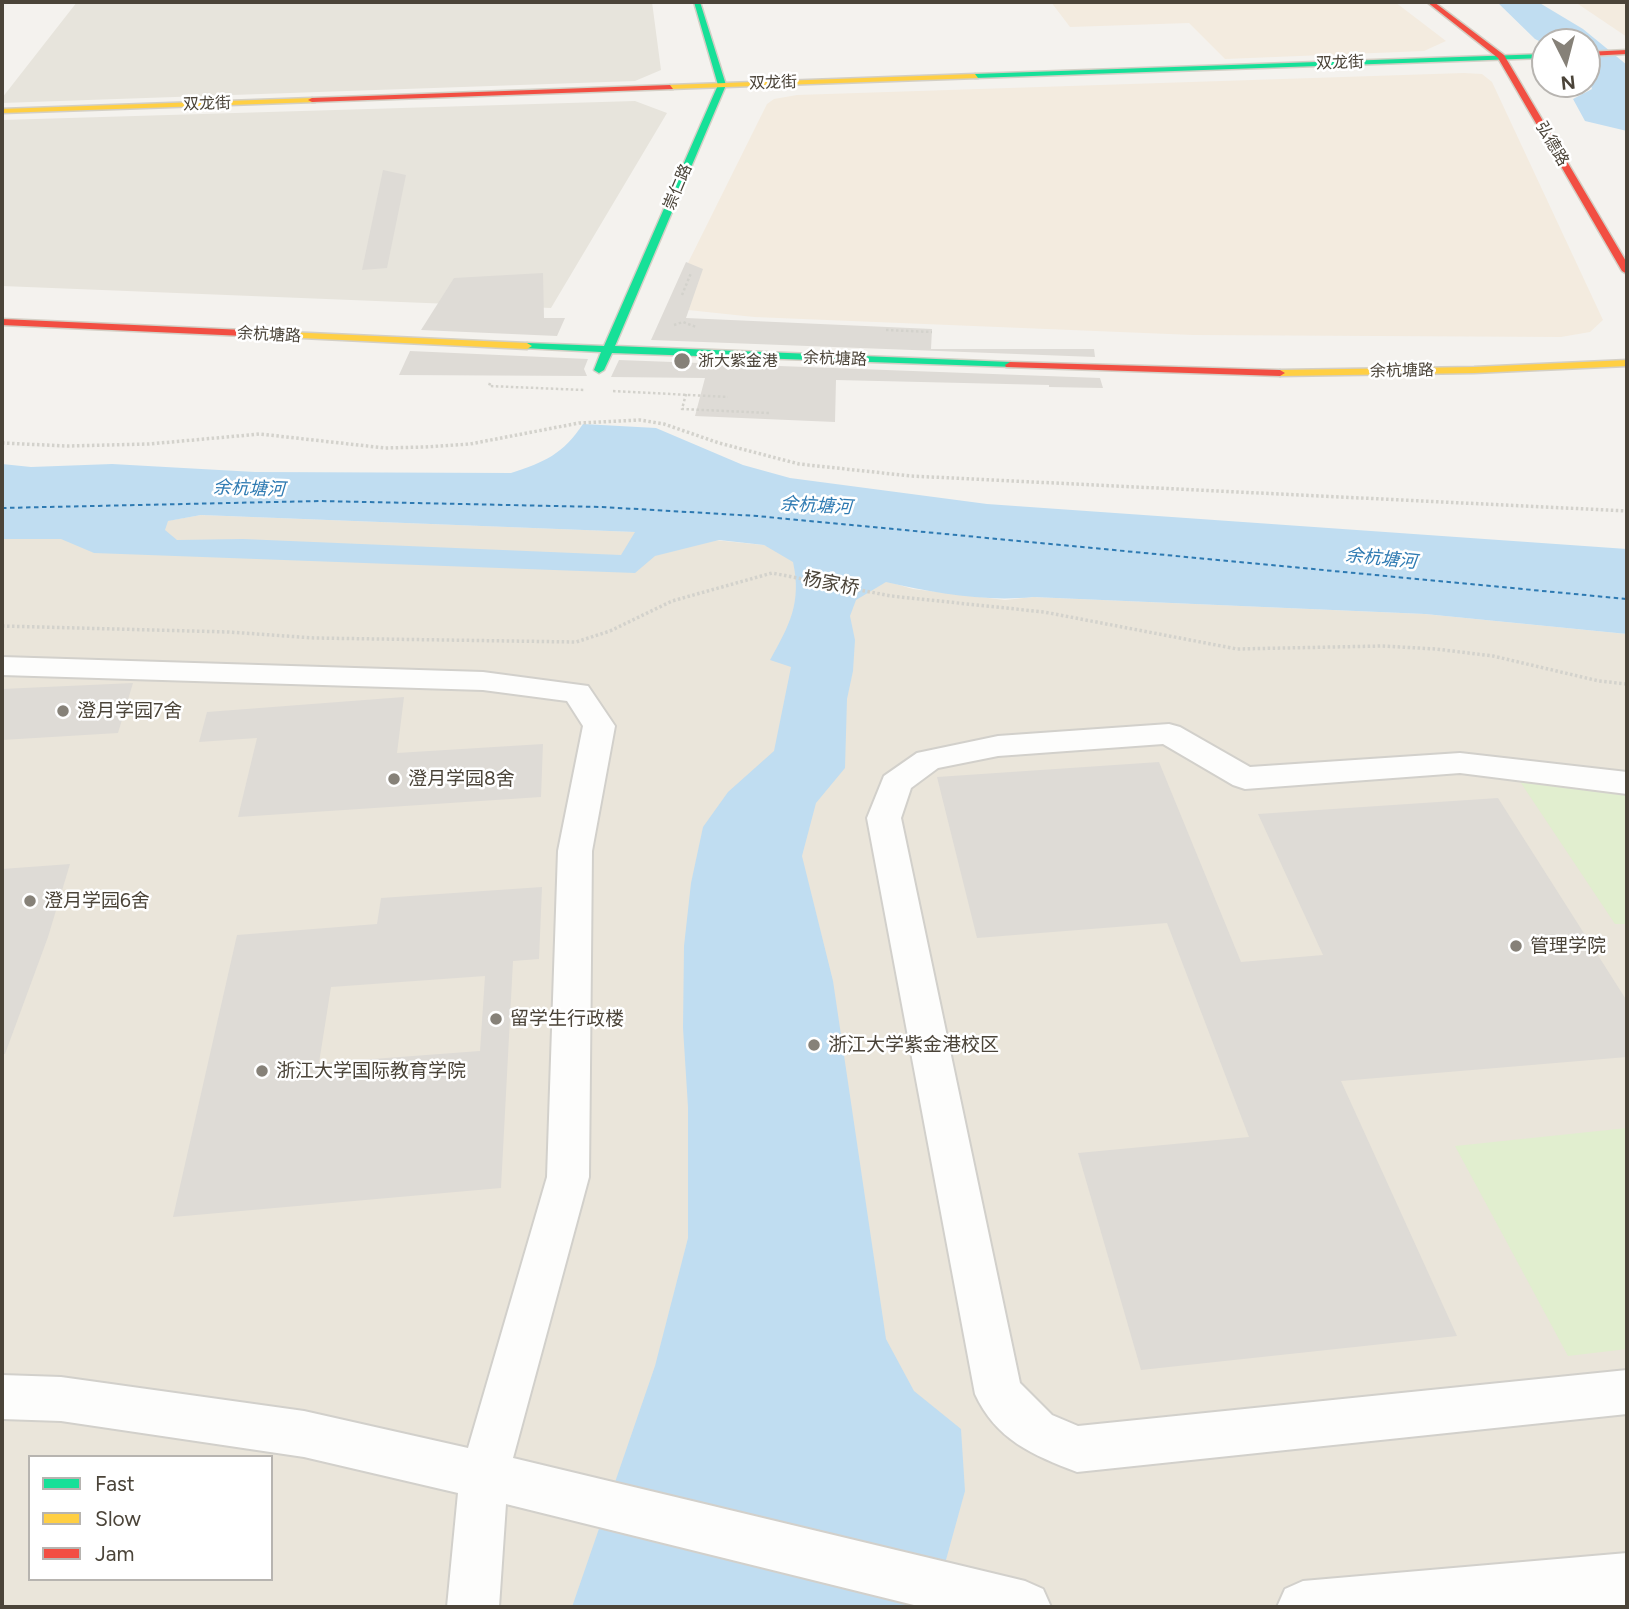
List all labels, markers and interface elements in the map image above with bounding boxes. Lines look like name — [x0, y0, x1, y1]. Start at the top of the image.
north arrow — [1531, 28, 1601, 98]
street label: 双龙街 — [1316, 53, 1364, 73]
text: N — [1560, 70, 1577, 95]
street label: 双龙街 — [749, 73, 797, 93]
street label: 双龙街 — [183, 94, 231, 114]
street label: 弘德路 — [1531, 118, 1573, 170]
street label: 崇仁路 — [660, 161, 696, 213]
street label: 余杭塘路 — [237, 324, 301, 346]
street label: 余杭塘路 — [803, 348, 867, 370]
marker: 浙大紫金港 — [672, 351, 692, 371]
place label: 浙大紫金港 — [698, 351, 778, 371]
street label: 余杭塘路 — [1370, 361, 1434, 381]
water label: 余杭塘河 — [213, 477, 285, 501]
water label: 余杭塘河 — [779, 493, 853, 519]
water label: 余杭塘河 — [1344, 544, 1418, 574]
street label: 杨家桥 — [801, 567, 861, 601]
place label: 澄月学园7舍 — [77, 700, 182, 722]
marker: 澄月学园7舍 — [55, 703, 71, 719]
place label: 澄月学园8舍 — [408, 768, 515, 790]
marker: 澄月学园8舍 — [386, 771, 402, 787]
place label: 澄月学园6舍 — [44, 890, 150, 912]
marker: 澄月学园6舍 — [22, 893, 38, 909]
place label: 管理学院 — [1530, 935, 1606, 957]
marker: 管理学院 — [1508, 938, 1524, 954]
place label: 留学生行政楼 — [510, 1008, 624, 1030]
marker: 留学生行政楼 — [488, 1011, 504, 1027]
place label: 浙江大学紫金港校区 — [828, 1034, 999, 1056]
marker: 浙江大学紫金港校区 — [806, 1037, 822, 1053]
place label: 浙江大学国际教育学院 — [276, 1060, 466, 1082]
marker: 浙江大学国际教育学院 — [254, 1063, 270, 1079]
legend — [28, 1455, 273, 1581]
text: Fast — [95, 1471, 135, 1496]
text: Slow — [95, 1506, 141, 1531]
text: Jam — [95, 1541, 134, 1566]

